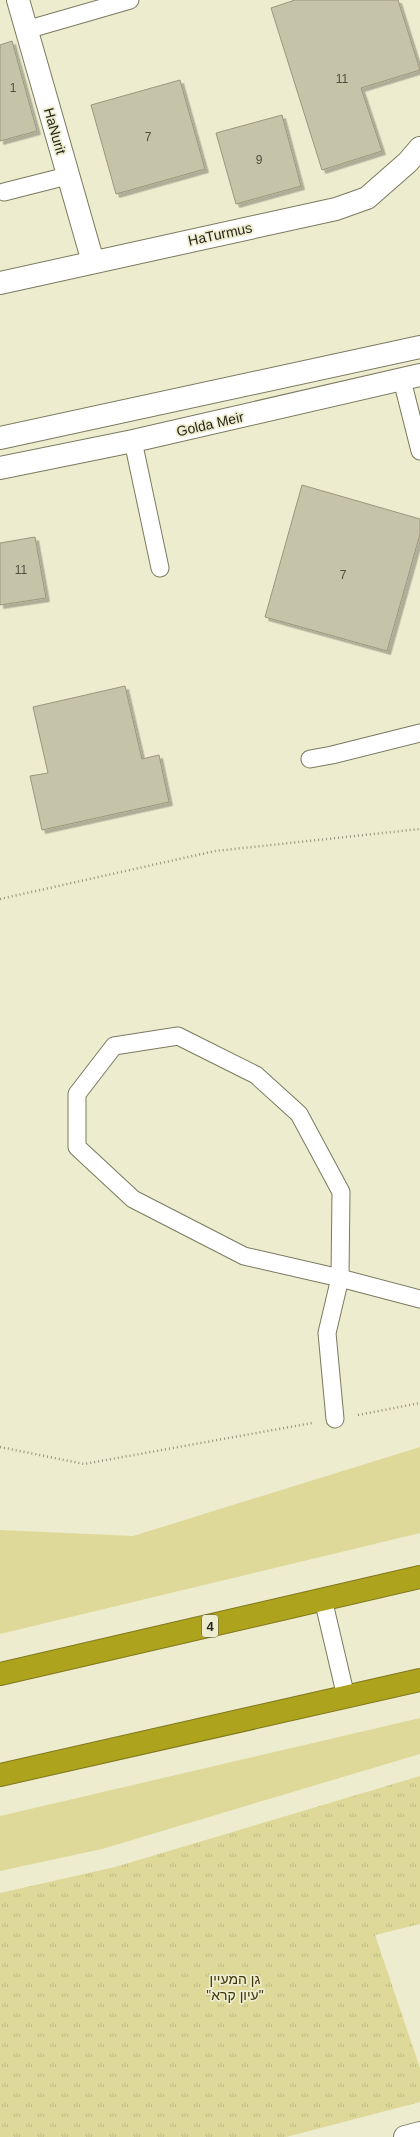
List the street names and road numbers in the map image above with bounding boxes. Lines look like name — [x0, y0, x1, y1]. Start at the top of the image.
street label: HaNurit — [41, 106, 69, 156]
street label: HaTurmus — [187, 219, 253, 249]
street label: Golda Meir — [175, 408, 245, 439]
road number: 4 — [202, 1615, 218, 1637]

